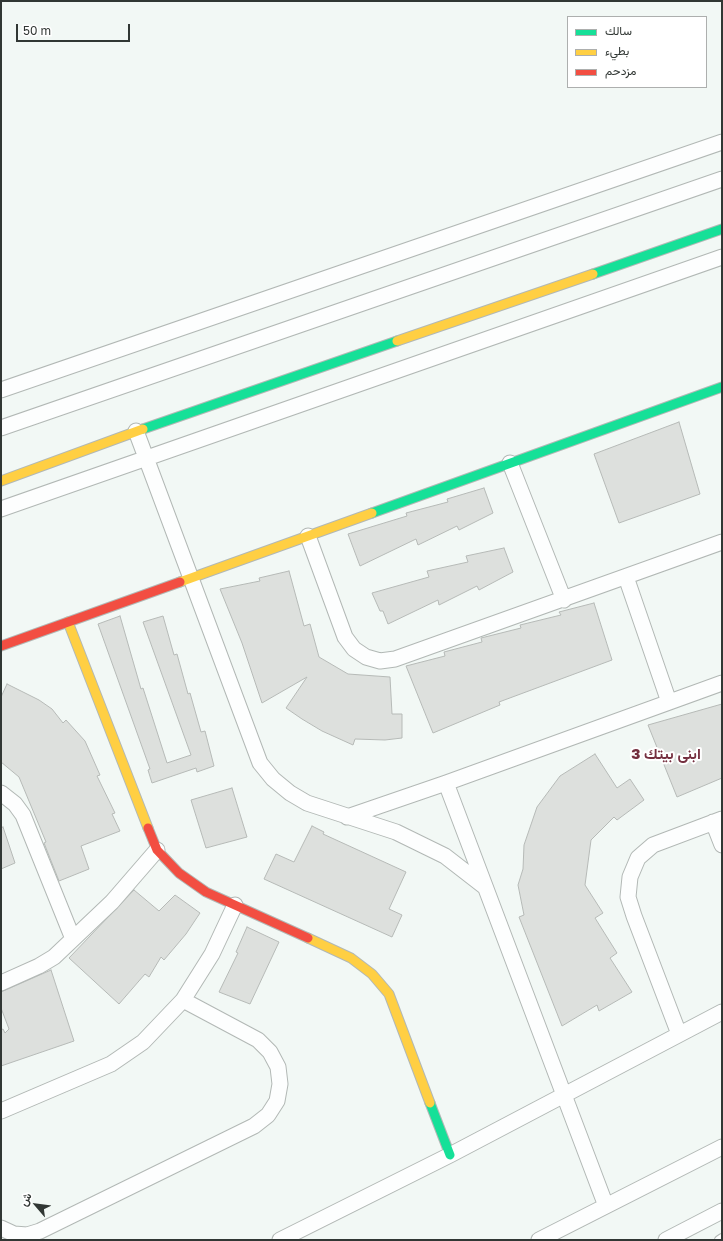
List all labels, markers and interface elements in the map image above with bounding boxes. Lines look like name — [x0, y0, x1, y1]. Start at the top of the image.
scale bar — [18, 16, 132, 42]
legend — [567, 16, 707, 88]
text: 50 m — [23, 23, 51, 38]
text: سالك — [605, 23, 632, 38]
text: بطيء — [605, 43, 629, 58]
text: مزدحم — [605, 63, 636, 78]
district label: ابنى بيتك 3 — [631, 745, 701, 763]
north arrow — [16, 1185, 56, 1225]
text: ش — [16, 1190, 34, 1208]

